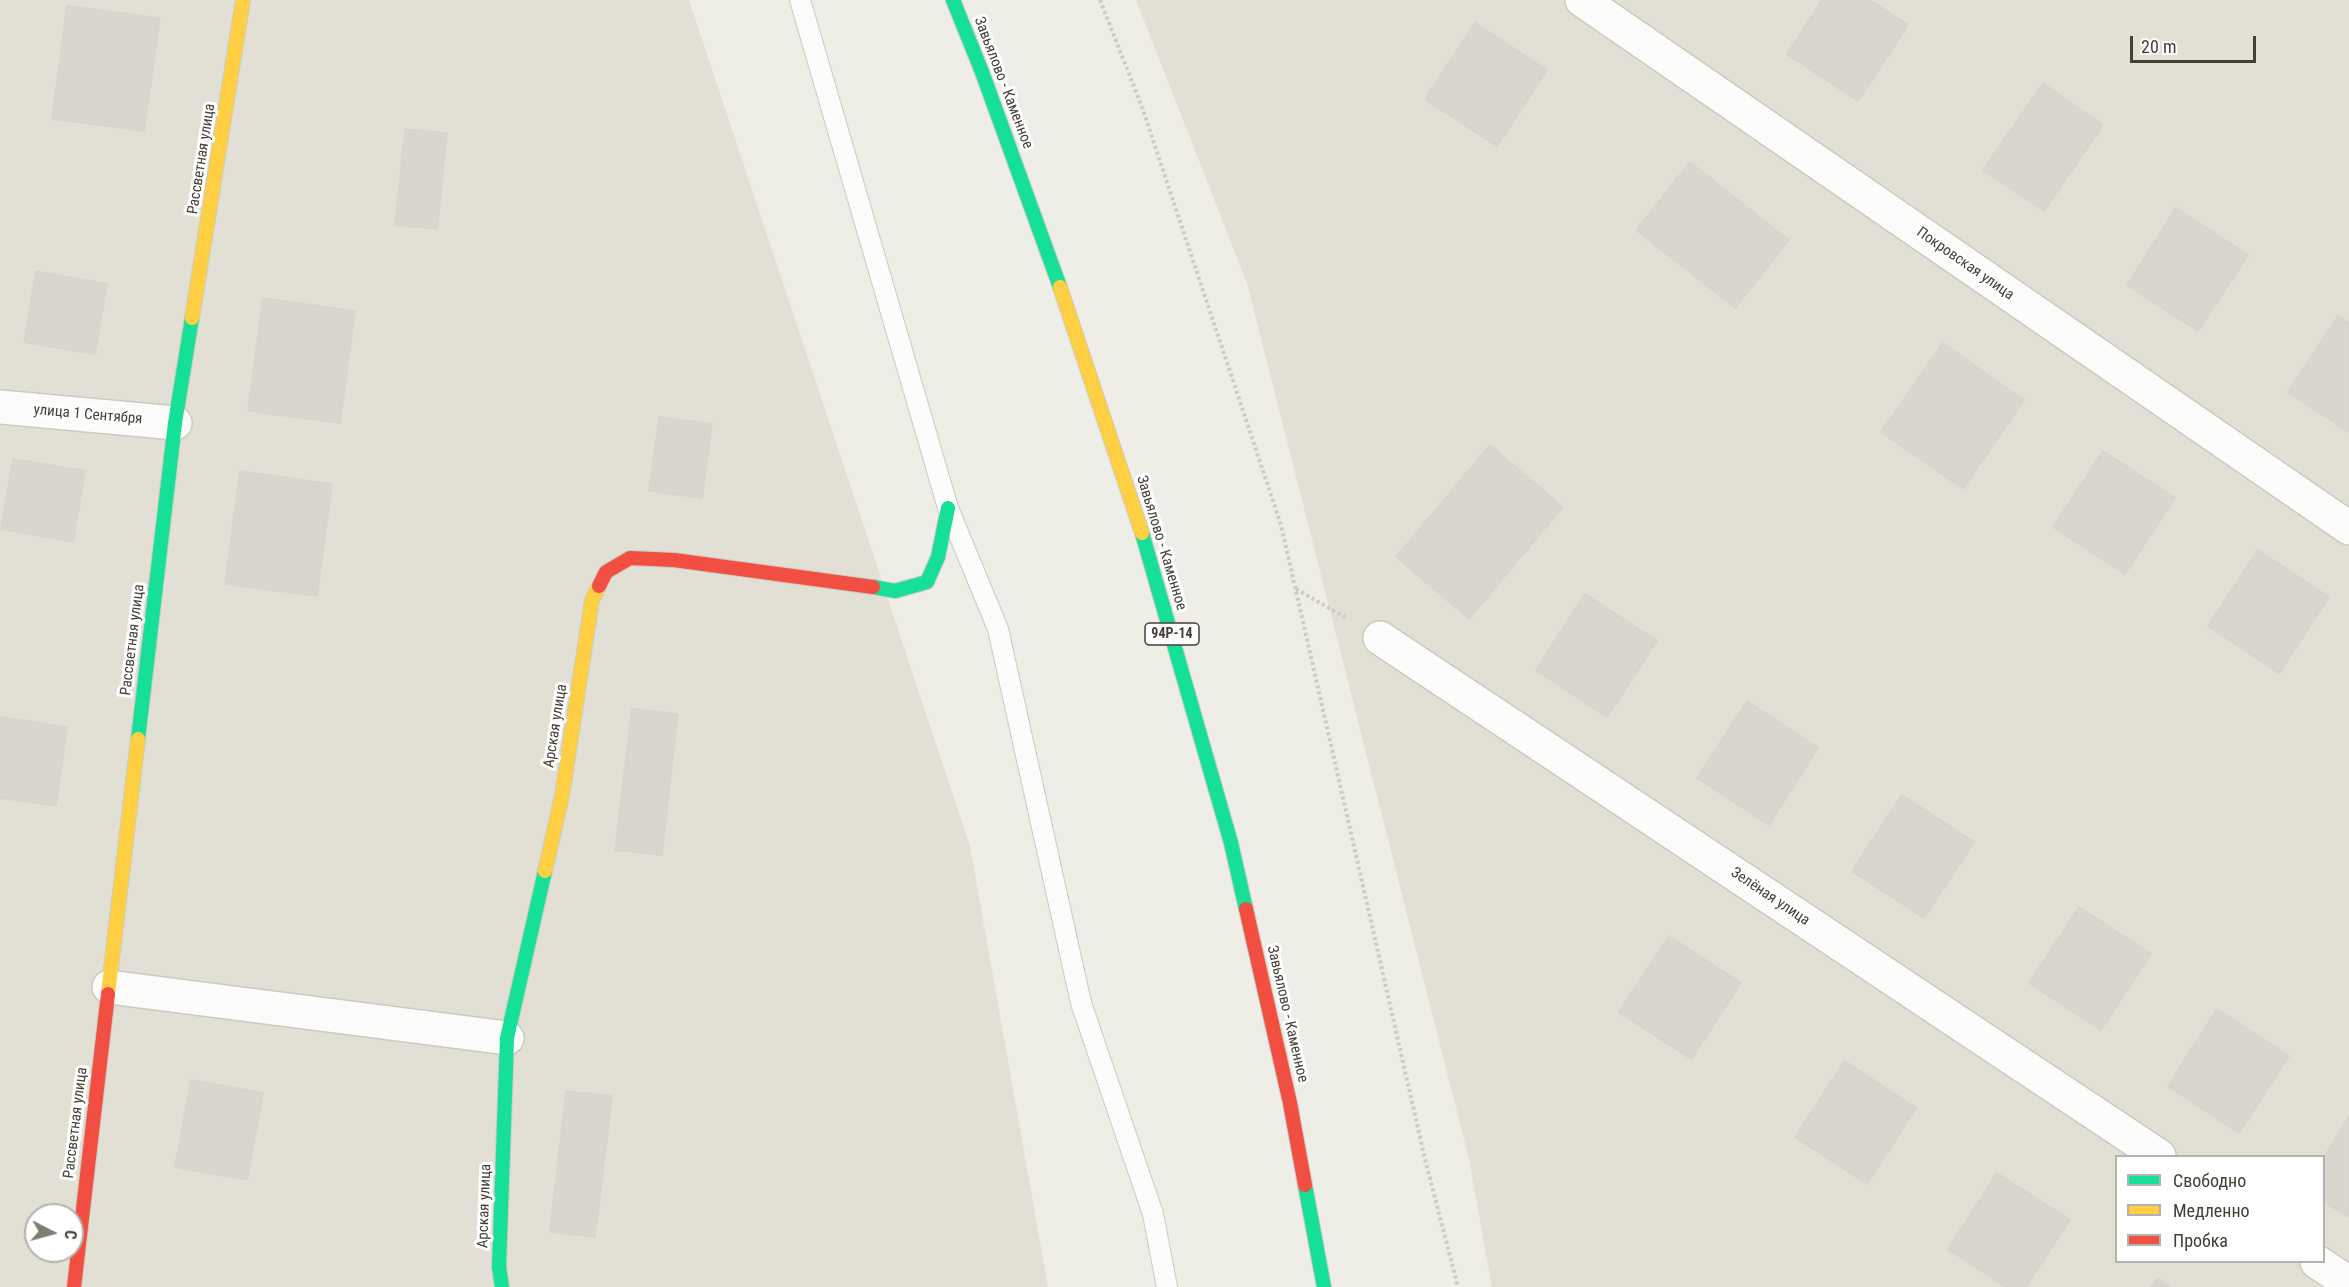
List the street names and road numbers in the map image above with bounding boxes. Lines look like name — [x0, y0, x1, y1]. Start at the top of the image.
street label: Завьялово - Каменное — [970, 14, 1036, 152]
street label: Рассветная улица — [184, 102, 220, 216]
street label: Покровская улица — [1913, 224, 2017, 304]
street label: улица 1 Сентября — [33, 401, 143, 429]
street label: Завьялово - Каменное — [1132, 473, 1190, 613]
street label: Рассветная улица — [117, 583, 149, 697]
road number: 94Р-14 — [1145, 623, 1199, 645]
street label: Арская улица — [541, 683, 571, 769]
street label: Зелёная улица — [1727, 864, 1813, 930]
street label: Завьялово - Каменное — [1262, 944, 1312, 1084]
street label: Рассветная улица — [60, 1066, 92, 1180]
street label: Арская улица — [475, 1164, 495, 1248]

